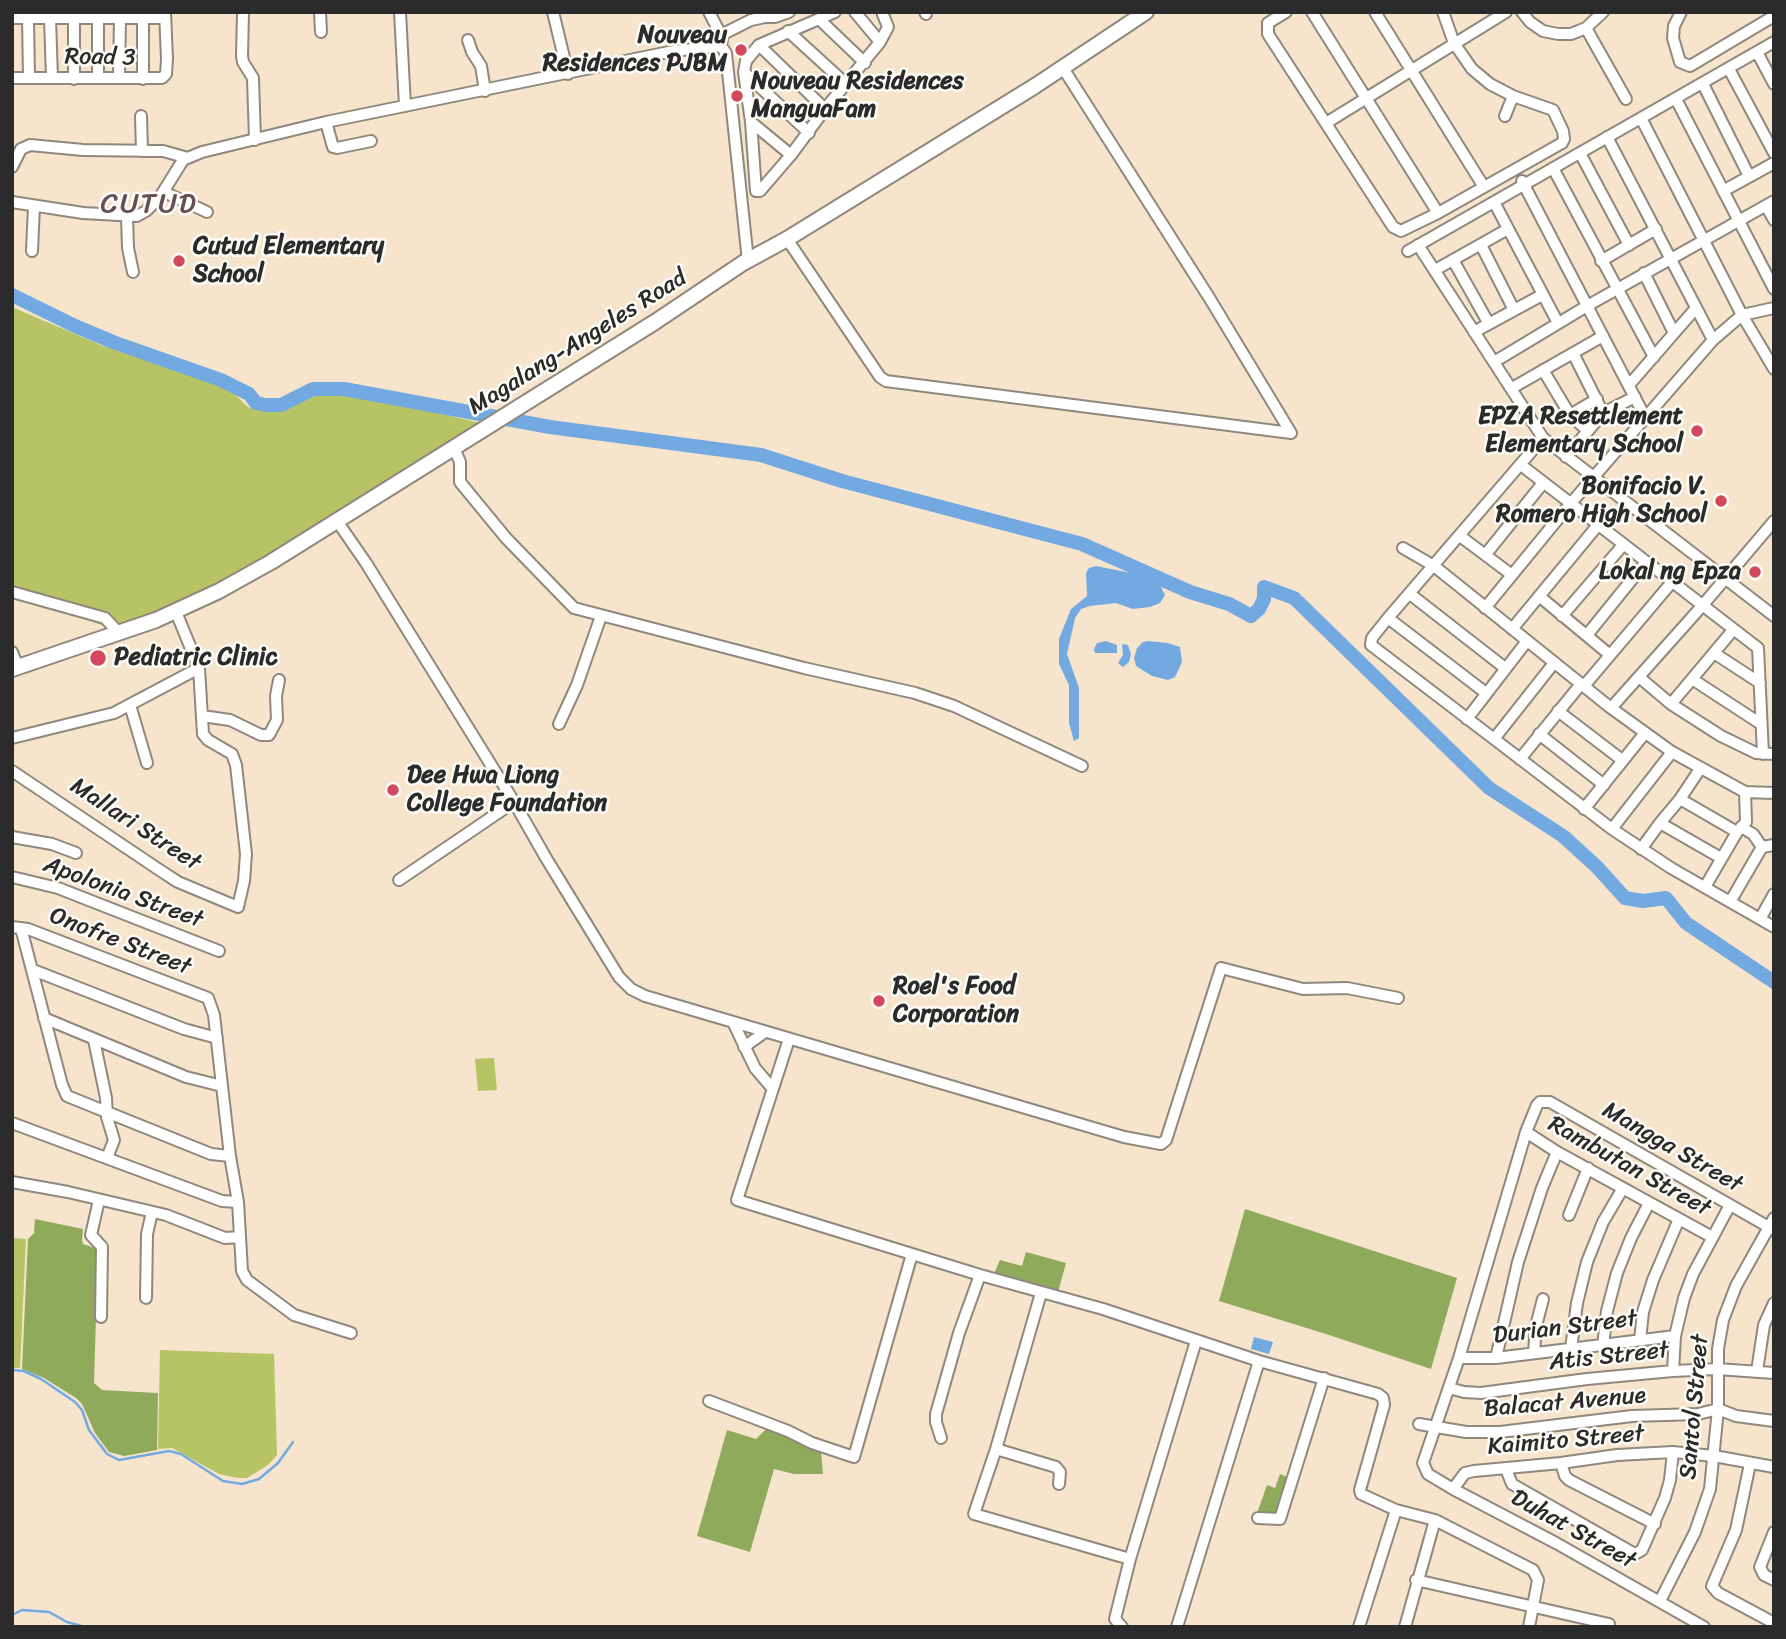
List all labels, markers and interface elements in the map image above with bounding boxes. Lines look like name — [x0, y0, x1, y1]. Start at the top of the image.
place label: Nouveau Residences PJBM — [543, 22, 727, 78]
marker: Nouveau Residences PJBM — [733, 42, 749, 58]
street label: Road 3 — [64, 43, 136, 73]
place label: Nouveau Residences ManguaFam — [751, 68, 964, 124]
marker: Nouveau Residences ManguaFam — [729, 88, 745, 104]
district label: CUTUD — [102, 188, 196, 222]
place label: Cutud Elementary School — [193, 233, 384, 289]
marker: Cutud Elementary School — [171, 253, 187, 269]
street label: Magalang-Angeles Road — [464, 264, 692, 422]
place label: EPZA Resettlement Elementary School — [1478, 403, 1683, 459]
marker: EPZA Resettlement Elementary School — [1689, 423, 1705, 439]
place label: Bonifacio V. Romero High School — [1496, 473, 1707, 529]
marker: Bonifacio V. Romero High School — [1713, 493, 1729, 509]
place label: Lokal ng Epza — [1599, 558, 1741, 586]
marker: Lokal ng Epza — [1747, 564, 1763, 580]
place label: Pediatric Clinic — [114, 644, 277, 672]
marker: Pediatric Clinic — [88, 648, 108, 668]
place label: Dee Hwa Liong College Foundation — [407, 762, 607, 818]
street label: Mallari Street — [64, 772, 206, 878]
marker: Dee Hwa Liong College Foundation — [385, 782, 401, 798]
street label: Apolonia Street — [39, 851, 207, 935]
street label: Onofre Street — [45, 902, 195, 982]
place label: Roel's Food Corporation — [893, 973, 1019, 1029]
marker: Roel's Food Corporation — [871, 993, 887, 1009]
street label: Mangga Street — [1597, 1096, 1747, 1200]
street label: Rambutan Street — [1543, 1110, 1715, 1224]
street label: Durian Street — [1491, 1305, 1639, 1351]
street label: Santol Street — [1674, 1333, 1716, 1481]
street label: Atis Street — [1548, 1336, 1670, 1378]
street label: Balacat Avenue — [1483, 1382, 1647, 1424]
street label: Kaimito Street — [1487, 1420, 1645, 1462]
street label: Duhat Street — [1506, 1484, 1640, 1576]

